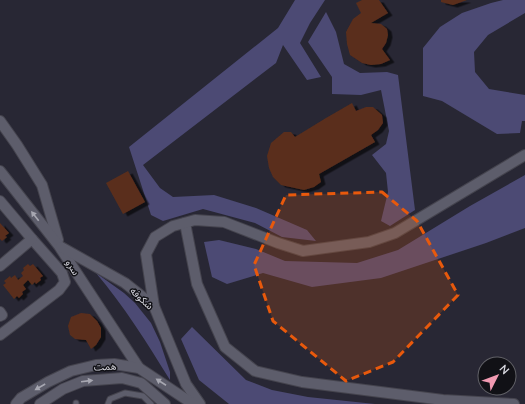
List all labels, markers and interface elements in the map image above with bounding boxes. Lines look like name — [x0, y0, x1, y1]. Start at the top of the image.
one-way arrow — [31, 210, 40, 221]
street label: سرو — [62, 257, 83, 278]
street label: شکوفه — [127, 284, 156, 313]
north arrow — [477, 356, 517, 396]
street label: همت — [94, 360, 117, 374]
text: N — [496, 362, 512, 378]
one-way arrow — [81, 378, 93, 384]
one-way arrow — [155, 378, 166, 386]
one-way arrow — [35, 383, 45, 391]

